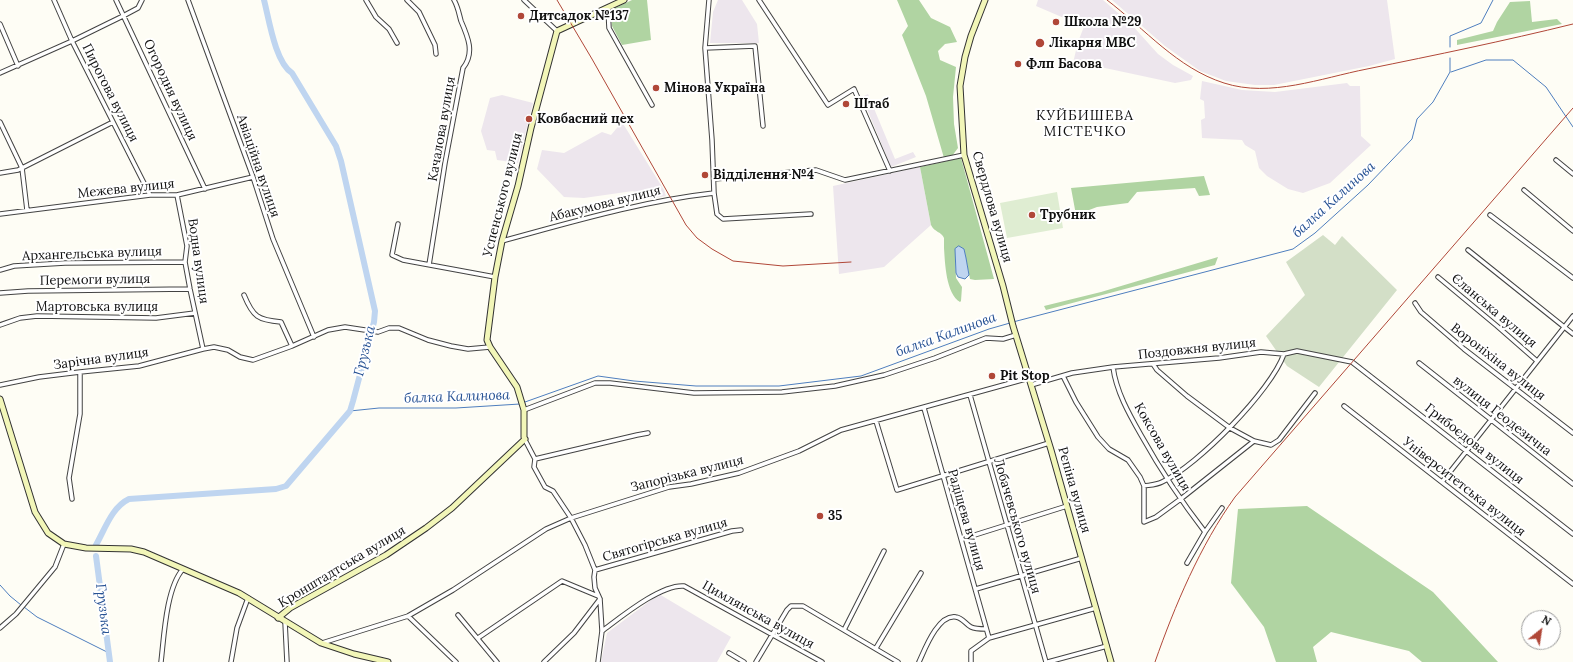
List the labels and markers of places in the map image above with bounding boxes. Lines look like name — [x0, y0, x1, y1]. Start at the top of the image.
place label: Дитсадок №137 — [529, 8, 629, 24]
marker: Дитсадок №137 — [516, 11, 526, 21]
place label: Школа №29 — [1064, 14, 1142, 30]
marker: Школа №29 — [1051, 17, 1061, 27]
place label: Лікарня МВС — [1049, 35, 1136, 51]
marker: Лікарня МВС — [1034, 37, 1046, 49]
place label: Флп Басова — [1026, 56, 1102, 72]
marker: Флп Басова — [1013, 59, 1023, 69]
place label: Мінова Україна — [664, 80, 765, 96]
marker: Мінова Україна — [651, 83, 661, 93]
place label: Штаб — [854, 96, 889, 112]
marker: Штаб — [841, 99, 851, 109]
place label: Ковбасний цех — [537, 111, 634, 127]
marker: Ковбасний цех — [524, 114, 534, 124]
place label: Відділення №4 — [713, 167, 814, 183]
marker: Відділення №4 — [700, 170, 710, 180]
place label: Трубник — [1040, 207, 1096, 223]
marker: Трубник — [1027, 210, 1037, 220]
place label: Pit Stop — [1000, 368, 1050, 384]
marker: Pit Stop — [987, 371, 997, 381]
place label: 35 — [828, 508, 842, 524]
marker: 35 — [815, 511, 825, 521]

